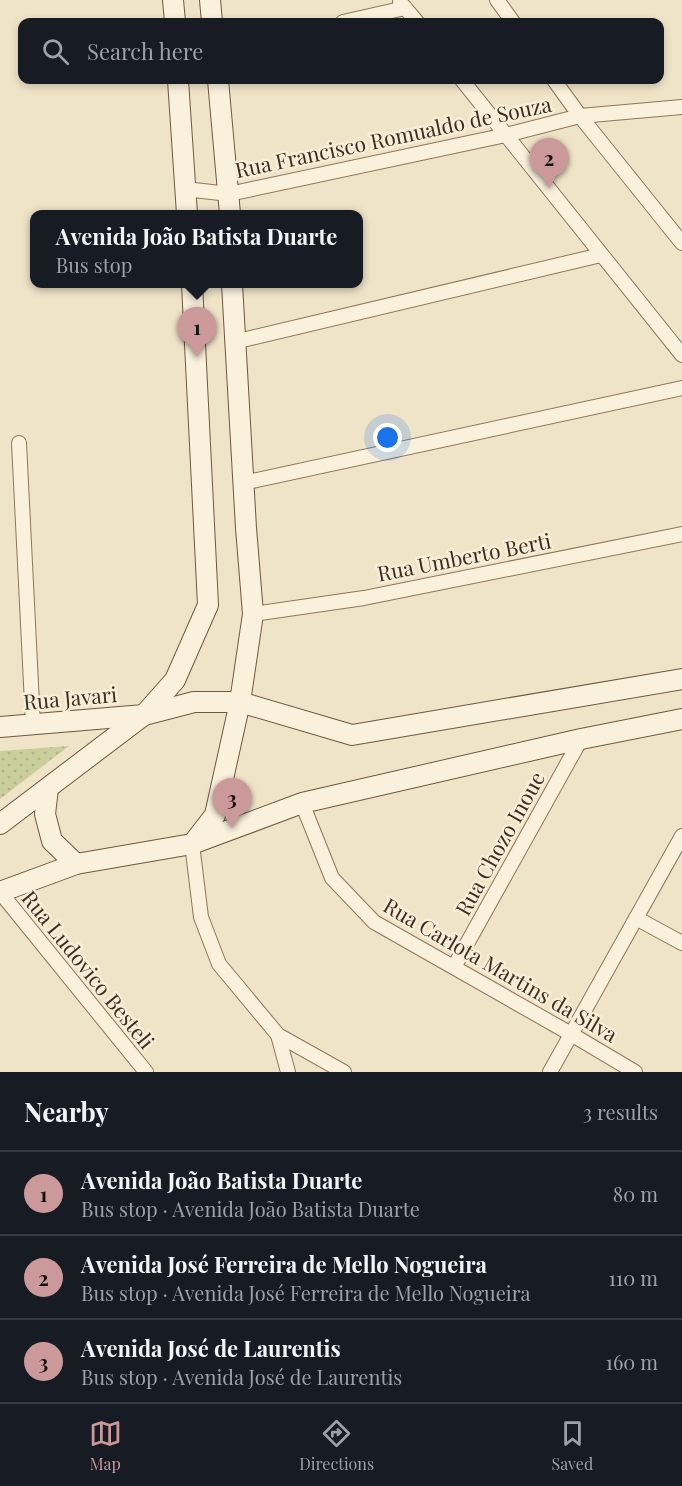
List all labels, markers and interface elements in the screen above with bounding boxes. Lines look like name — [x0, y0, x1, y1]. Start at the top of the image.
search box — [18, 18, 664, 84]
icon: search — [39, 35, 72, 68]
text: Search here — [87, 36, 203, 66]
street label: Rua Francisco Romualdo de Souza — [232, 89, 554, 183]
pin: 2 — [530, 138, 568, 188]
popup — [30, 210, 363, 288]
text: Avenida João Batista Duarte — [56, 221, 337, 251]
text: Bus stop — [56, 251, 132, 278]
pin: 1 — [178, 308, 216, 357]
your location — [373, 423, 402, 452]
street label: Rua Umberto Berti — [375, 525, 553, 587]
street label: Rua Javari — [22, 679, 118, 715]
street label: Rua Chozo Inoue — [448, 766, 550, 920]
pin: 3 — [212, 778, 252, 828]
street label: Rua Ludovico Besteli — [16, 884, 162, 1054]
street label: Rua Carlota Martins da Silva — [379, 890, 624, 1048]
text: Nearby — [24, 1094, 109, 1129]
text: 3 results — [583, 1098, 658, 1125]
text: Avenida João Batista Duarte — [81, 1165, 362, 1195]
text: 1 — [40, 1180, 47, 1207]
text: 80 m — [613, 1180, 658, 1207]
text: Bus stop · Avenida João Batista Duarte — [81, 1195, 420, 1222]
text: Avenida José Ferreira de Mello Nogueira — [81, 1249, 487, 1279]
text: 2 — [38, 1264, 49, 1291]
text: 110 m — [608, 1264, 658, 1291]
text: Bus stop · Avenida José Ferreira de Mello Nogueira — [81, 1279, 531, 1306]
text: Avenida José de Laurentis — [81, 1333, 341, 1363]
text: 3 — [39, 1348, 48, 1375]
text: 160 m — [606, 1348, 658, 1375]
text: Bus stop · Avenida José de Laurentis — [81, 1363, 402, 1390]
tab: Map — [89, 1417, 122, 1474]
tab: Directions — [299, 1417, 374, 1474]
tab: Saved — [552, 1417, 593, 1474]

